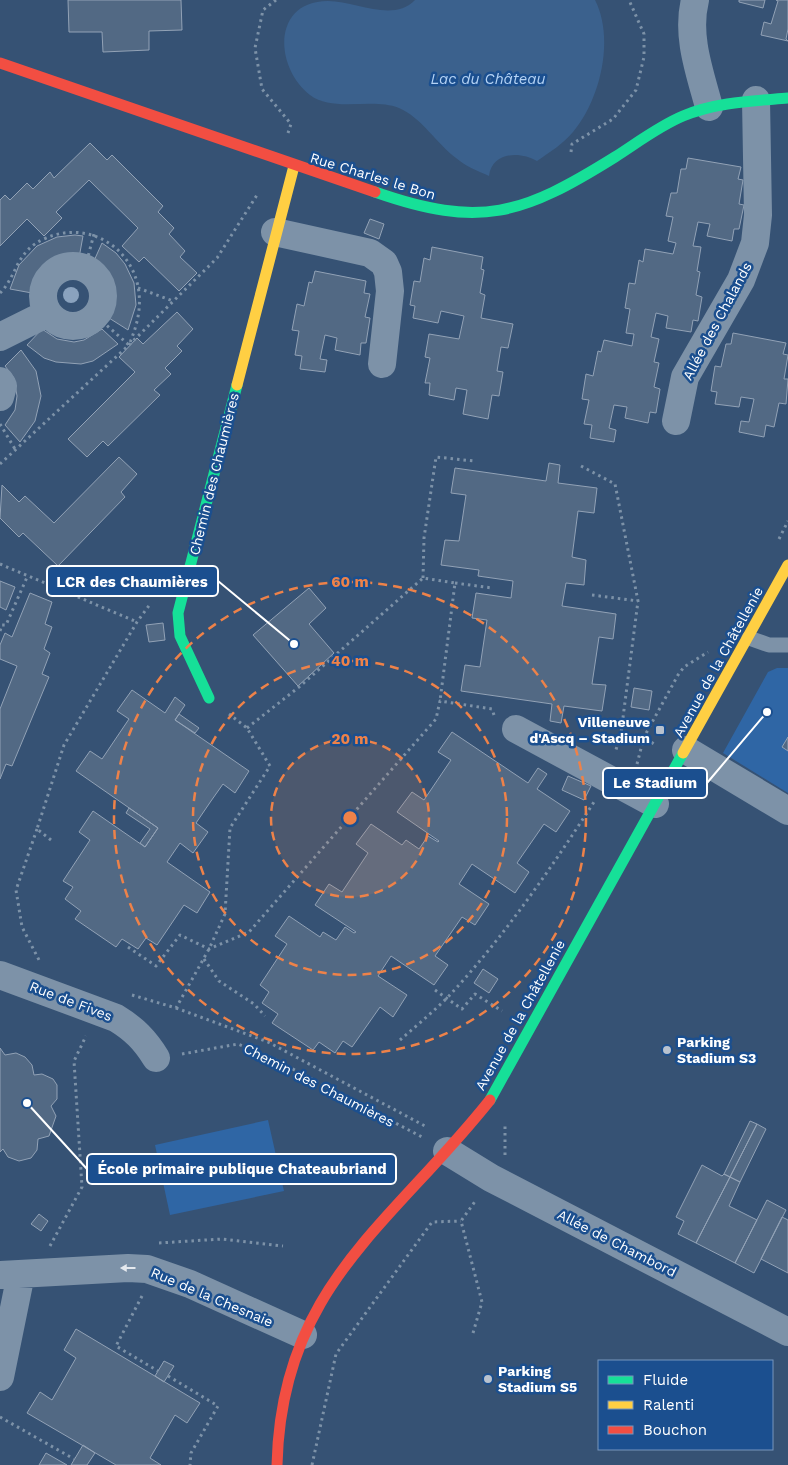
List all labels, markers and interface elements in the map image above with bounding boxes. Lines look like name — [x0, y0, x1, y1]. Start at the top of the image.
water label: Lac du Château — [430, 70, 546, 88]
street label: Rue Charles le Bon — [308, 149, 438, 203]
street label: Allée des Chalands — [679, 259, 755, 383]
street label: Chemin des Chaumières — [186, 391, 242, 557]
callout: LCR des Chaumières — [47, 566, 218, 596]
text: LCR des Chaumières — [56, 573, 208, 591]
text: 60 m — [331, 573, 369, 591]
street label: Avenue de la Châtellenie — [670, 584, 766, 740]
text: 40 m — [331, 652, 369, 670]
place label: Villeneuve d'Ascq – Stadium — [529, 714, 650, 746]
marker: Villeneuve d'Ascq – Stadium — [654, 724, 666, 736]
text: 20 m — [331, 730, 369, 748]
callout: Le Stadium — [603, 768, 707, 798]
text: Le Stadium — [613, 774, 697, 792]
centre of rings — [341, 809, 359, 827]
street label: Avenue de la Châtellenie — [472, 937, 568, 1093]
street label: Rue de Fives — [27, 978, 115, 1024]
place label: Parking Stadium S3 — [677, 1034, 756, 1066]
street label: Chemin des Chaumières — [241, 1040, 397, 1130]
marker: Parking Stadium S3 — [661, 1044, 673, 1056]
callout: École primaire publique Chateaubriand — [87, 1154, 396, 1184]
text: École primaire publique Chateaubriand — [97, 1160, 387, 1178]
street label: Allée de Chambord — [555, 1206, 679, 1280]
one-way arrow — [120, 1264, 136, 1272]
street label: Rue de la Chesnaie — [149, 1264, 275, 1330]
legend — [598, 1360, 773, 1450]
place label: Parking Stadium S5 — [498, 1363, 577, 1395]
text: Fluide — [643, 1371, 688, 1389]
marker: Parking Stadium S5 — [482, 1373, 494, 1385]
text: Ralenti — [643, 1396, 694, 1414]
text: Bouchon — [643, 1421, 707, 1439]

